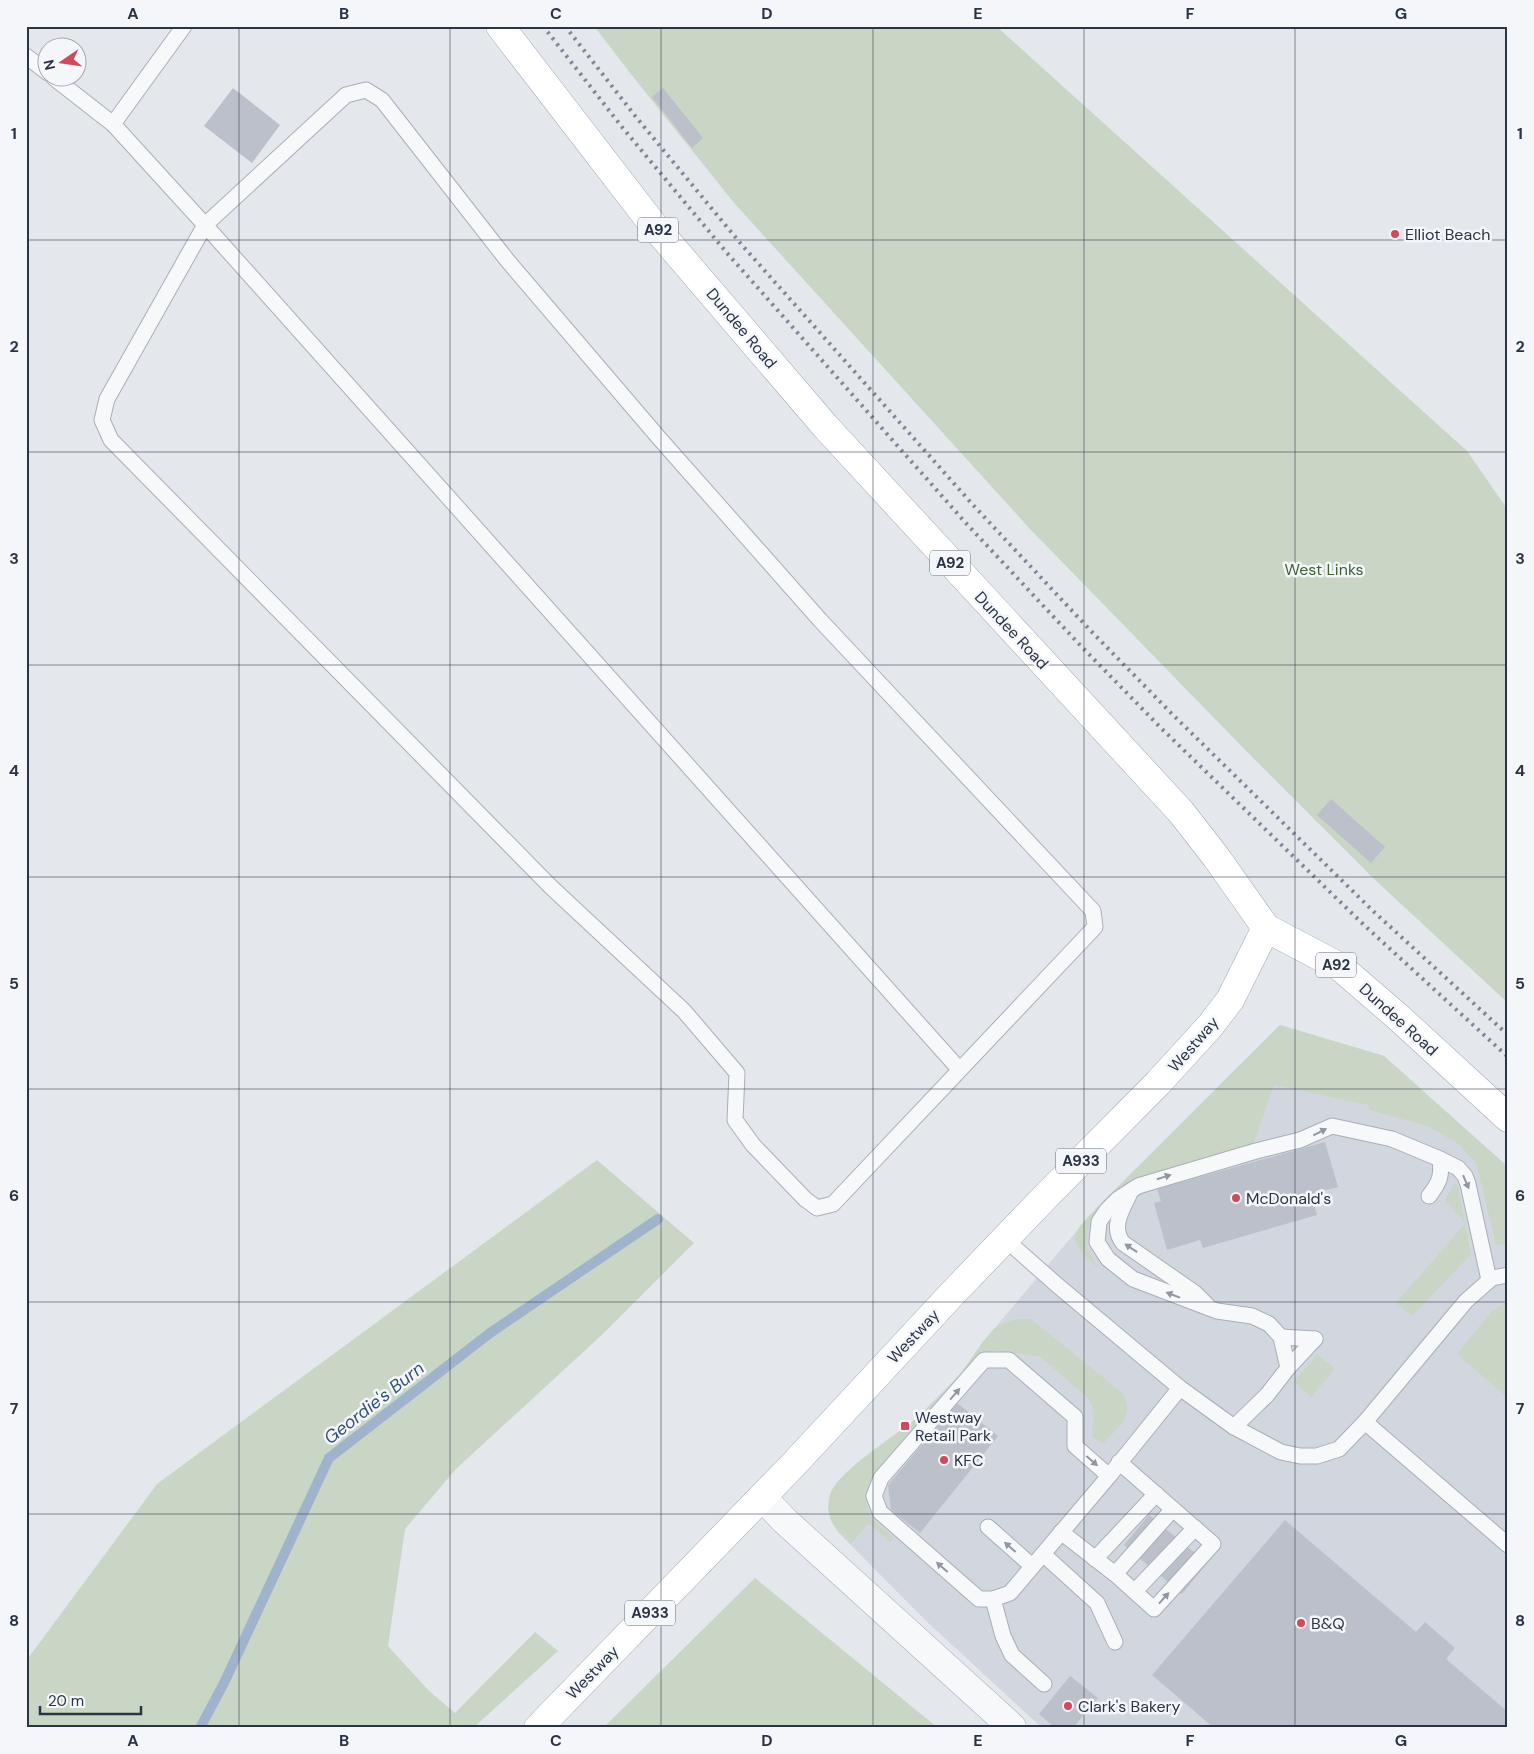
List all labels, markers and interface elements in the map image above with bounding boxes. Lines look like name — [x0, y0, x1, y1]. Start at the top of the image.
text: A — [127, 3, 139, 24]
text: B — [339, 3, 349, 24]
text: C — [550, 3, 562, 24]
text: D — [761, 3, 773, 24]
text: E — [973, 3, 983, 24]
text: F — [1186, 3, 1195, 24]
text: G — [1395, 3, 1407, 24]
north arrow — [38, 38, 88, 88]
text: N — [39, 58, 59, 72]
text: 1 — [11, 123, 17, 144]
text: 1 — [1517, 123, 1523, 144]
road number: A92 — [638, 218, 678, 242]
place label: Elliot Beach — [1405, 224, 1491, 245]
marker: Elliot Beach — [1389, 228, 1401, 240]
street label: Dundee Road — [702, 284, 782, 373]
text: 2 — [9, 336, 19, 357]
text: 2 — [1515, 336, 1525, 357]
text: 3 — [9, 548, 19, 569]
text: 3 — [1515, 548, 1525, 569]
road number: A92 — [930, 550, 970, 576]
park label: West Links — [1284, 559, 1364, 580]
street label: Dundee Road — [970, 587, 1053, 674]
text: 4 — [9, 760, 19, 781]
text: 4 — [1515, 760, 1525, 781]
road number: A92 — [1316, 952, 1356, 978]
text: 5 — [9, 973, 19, 994]
text: 5 — [1515, 973, 1525, 994]
street label: Dundee Road — [1355, 978, 1443, 1060]
street label: Westway — [1163, 1012, 1223, 1076]
one-way arrow — [1313, 1128, 1327, 1136]
road number: A933 — [1056, 1148, 1106, 1174]
one-way arrow — [1157, 1173, 1172, 1181]
one-way arrow — [1462, 1174, 1470, 1189]
text: 6 — [9, 1185, 19, 1206]
text: 6 — [1515, 1185, 1525, 1206]
place label: McDonald's — [1246, 1188, 1331, 1209]
marker: McDonald's — [1230, 1192, 1242, 1204]
one-way arrow — [1125, 1244, 1138, 1253]
one-way arrow — [1166, 1290, 1180, 1298]
street label: Westway — [883, 1305, 944, 1368]
water label: Geordie's Burn — [319, 1356, 429, 1450]
one-way arrow — [949, 1388, 961, 1400]
text: 7 — [10, 1398, 19, 1419]
text: 7 — [1516, 1398, 1525, 1419]
place label: Westway Retail Park — [915, 1407, 991, 1446]
marker: Westway Retail Park — [899, 1420, 911, 1432]
place label: KFC — [954, 1450, 983, 1471]
marker: KFC — [938, 1454, 950, 1466]
one-way arrow — [1086, 1455, 1098, 1467]
one-way arrow — [1004, 1541, 1017, 1552]
one-way arrow — [936, 1562, 949, 1573]
one-way arrow — [1158, 1592, 1170, 1604]
road number: A933 — [625, 1600, 675, 1626]
text: 8 — [9, 1610, 19, 1631]
text: 8 — [1515, 1610, 1525, 1631]
place label: B&Q — [1311, 1613, 1345, 1634]
marker: B&Q — [1295, 1617, 1307, 1629]
street label: Westway — [562, 1641, 623, 1704]
scale bar — [40, 1684, 141, 1716]
text: 20 m — [48, 1691, 84, 1711]
place label: Clark's Bakery — [1078, 1696, 1180, 1717]
marker: Clark's Bakery — [1062, 1700, 1074, 1712]
text: A — [127, 1730, 139, 1751]
text: B — [339, 1730, 349, 1751]
text: C — [550, 1730, 562, 1751]
text: D — [761, 1730, 773, 1751]
text: E — [973, 1730, 983, 1751]
text: F — [1186, 1730, 1195, 1751]
text: G — [1395, 1730, 1407, 1751]

